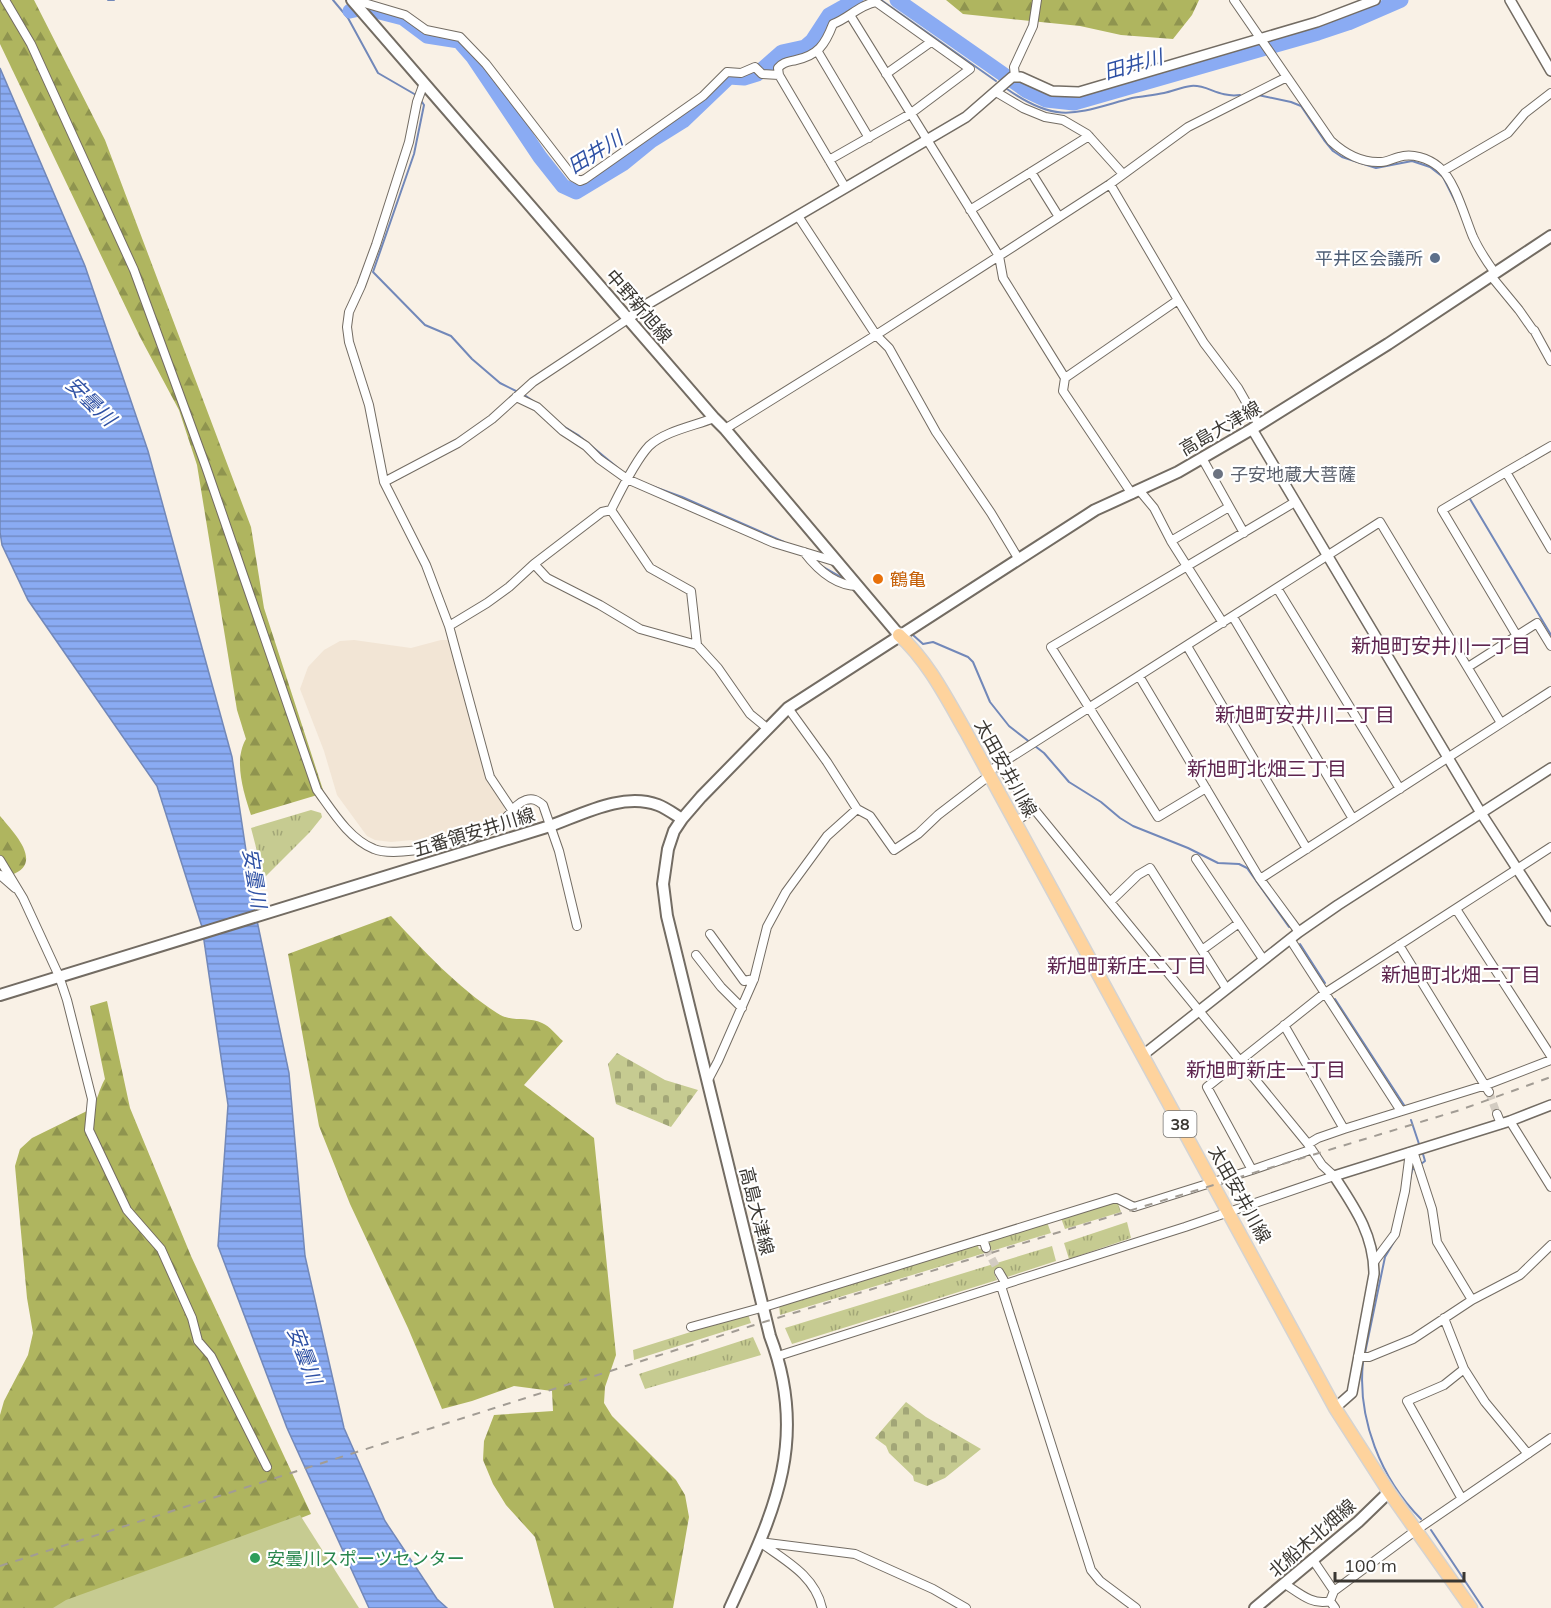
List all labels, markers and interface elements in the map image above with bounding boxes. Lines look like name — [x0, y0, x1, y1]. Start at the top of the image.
water label: 田井川 — [1101, 43, 1167, 84]
water label: 田井川 — [563, 124, 629, 178]
place label: 平井区会議所 — [1315, 247, 1423, 270]
marker: 平井区会議所 — [1428, 251, 1442, 265]
street label: 中野新旭線 — [601, 264, 677, 348]
water label: 安曇川 — [61, 371, 123, 432]
street label: 高島大津線 — [1175, 396, 1265, 460]
place label: 子安地蔵大菩薩 — [1230, 463, 1356, 486]
marker: 子安地蔵大菩薩 — [1211, 467, 1225, 481]
place label: 鶴亀 — [890, 568, 926, 591]
marker: 鶴亀 — [871, 572, 885, 586]
district label: 新旭町安井川一丁目 — [1351, 633, 1531, 658]
district label: 新旭町安井川二丁目 — [1215, 702, 1395, 727]
street label: 太田安井川線 — [970, 715, 1042, 821]
district label: 新旭町北畑三丁目 — [1187, 756, 1347, 781]
street label: 五番領安井川線 — [410, 803, 538, 861]
water label: 安曇川 — [238, 846, 272, 912]
district label: 新旭町新庄二丁目 — [1047, 953, 1207, 978]
district label: 新旭町北畑二丁目 — [1381, 962, 1541, 987]
district label: 新旭町新庄一丁目 — [1186, 1057, 1346, 1082]
road number: 38 — [1164, 1111, 1196, 1137]
street label: 太田安井川線 — [1204, 1141, 1276, 1247]
street label: 高島大津線 — [735, 1165, 779, 1257]
water label: 安曇川 — [283, 1323, 328, 1389]
street label: 北船木北畑線 — [1264, 1494, 1360, 1582]
scale bar — [1335, 1545, 1464, 1583]
place label: 安曇川スポーツセンター — [267, 1547, 465, 1570]
marker: 安曇川スポーツセンター — [248, 1551, 262, 1565]
text: 100 m — [1344, 1554, 1397, 1577]

